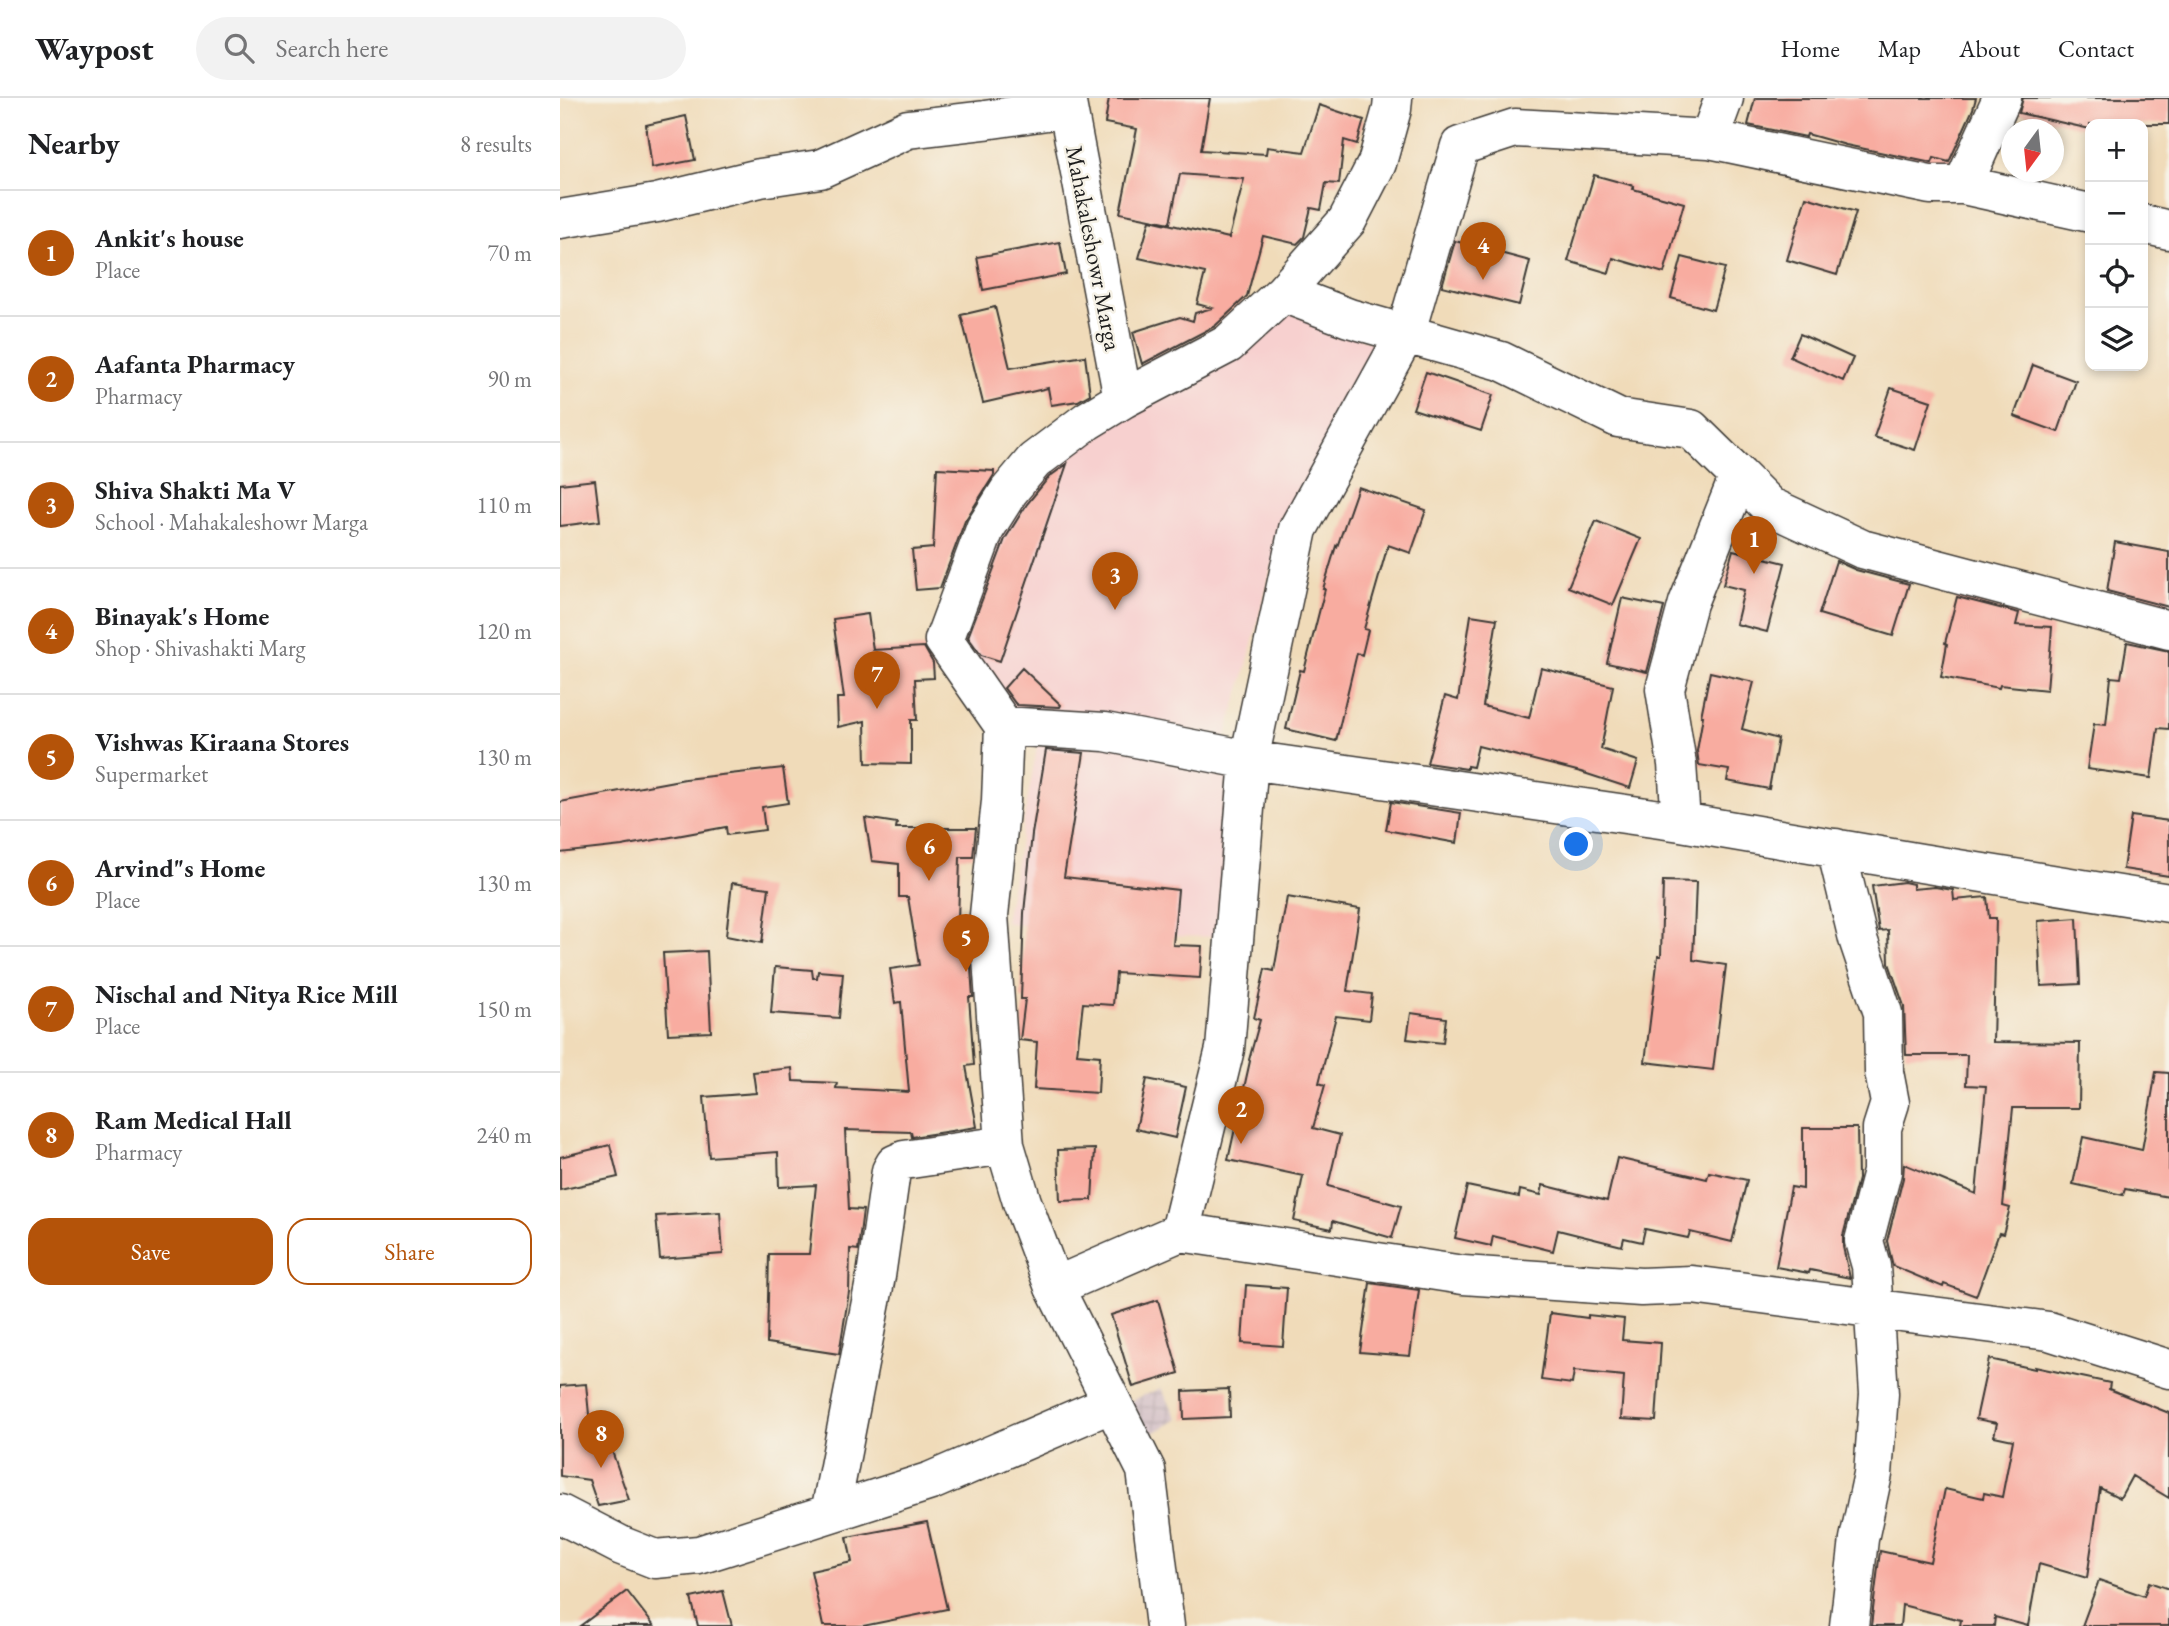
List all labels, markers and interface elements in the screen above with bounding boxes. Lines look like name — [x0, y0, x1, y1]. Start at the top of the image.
search box — [196, 17, 686, 80]
text: Waypost — [35, 27, 154, 70]
icon: search — [220, 29, 258, 67]
text: Search here — [276, 31, 388, 65]
text: Home — [1780, 33, 1840, 64]
text: Map — [1878, 33, 1921, 64]
text: About — [1959, 33, 2020, 64]
text: Contact — [2058, 33, 2134, 64]
north arrow — [2001, 119, 2064, 182]
map controls — [2085, 119, 2148, 371]
button: + — [2085, 119, 2148, 182]
text: Nearby — [28, 124, 120, 163]
text: 8 results — [460, 129, 532, 159]
street label: Mahakaleshowr Marga — [1059, 143, 1129, 354]
button: − — [2085, 182, 2148, 245]
text: Ankit's house — [95, 221, 244, 255]
pin: 4 — [1460, 222, 1506, 280]
text: 1 — [45, 238, 57, 268]
text: 70 m — [487, 238, 532, 268]
button: locate — [2085, 245, 2148, 308]
text: Place — [95, 255, 140, 285]
button: layers — [2085, 308, 2148, 371]
text: Aafanta Pharmacy — [95, 347, 295, 381]
text: 2 — [45, 364, 57, 394]
text: 90 m — [487, 364, 532, 394]
text: Pharmacy — [95, 381, 182, 411]
text: Shiva Shakti Ma V — [95, 473, 295, 507]
text: 3 — [45, 490, 57, 520]
text: 110 m — [476, 490, 532, 520]
text: School · Mahakaleshowr Marga — [95, 507, 368, 537]
pin: 1 — [1731, 516, 1777, 574]
pin: 3 — [1092, 552, 1138, 610]
text: Binayak's Home — [95, 599, 269, 633]
text: 4 — [45, 616, 57, 646]
text: 120 m — [476, 616, 532, 646]
text: Shop · Shivashakti Marg — [95, 633, 306, 663]
pin: 7 — [854, 651, 900, 709]
text: Vishwas Kiraana Stores — [95, 725, 349, 759]
text: 5 — [45, 742, 57, 772]
text: 130 m — [476, 742, 532, 772]
text: Supermarket — [95, 759, 208, 789]
pin: 6 — [906, 823, 952, 881]
your location — [1559, 827, 1593, 861]
text: Arvind"s Home — [95, 851, 265, 885]
text: 6 — [45, 868, 57, 898]
text: 130 m — [476, 868, 532, 898]
text: Place — [95, 885, 140, 915]
pin: 5 — [943, 914, 989, 972]
text: Nischal and Nitya Rice Mill — [95, 977, 398, 1011]
text: 7 — [45, 994, 57, 1024]
text: 150 m — [476, 994, 532, 1024]
text: Place — [95, 1011, 140, 1041]
pin: 2 — [1218, 1086, 1264, 1144]
text: Ram Medical Hall — [95, 1103, 292, 1137]
text: 8 — [45, 1120, 57, 1150]
text: 240 m — [476, 1120, 532, 1150]
text: Pharmacy — [95, 1137, 182, 1167]
button: Save — [28, 1218, 273, 1285]
button: Share — [287, 1218, 532, 1285]
pin: 8 — [578, 1410, 624, 1468]

